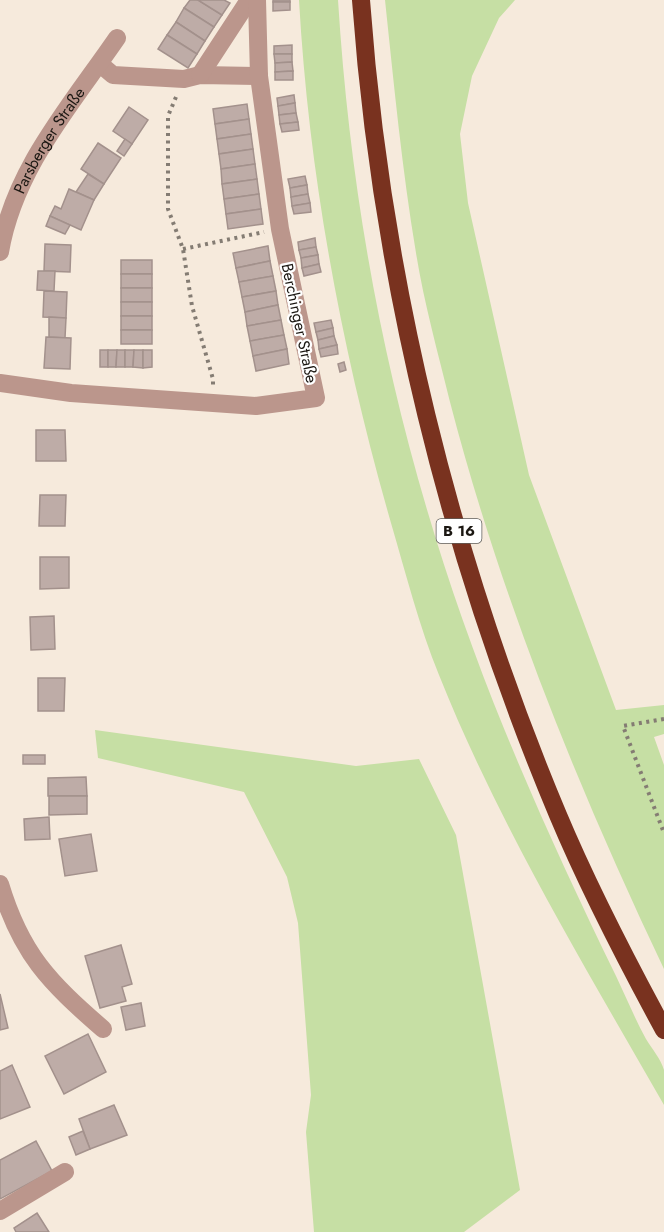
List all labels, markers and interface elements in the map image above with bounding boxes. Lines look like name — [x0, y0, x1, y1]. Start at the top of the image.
street label: Parsberger Straße — [8, 82, 90, 197]
street label: Berchinger Straße — [276, 261, 323, 385]
road number: B 16 — [436, 519, 482, 543]

